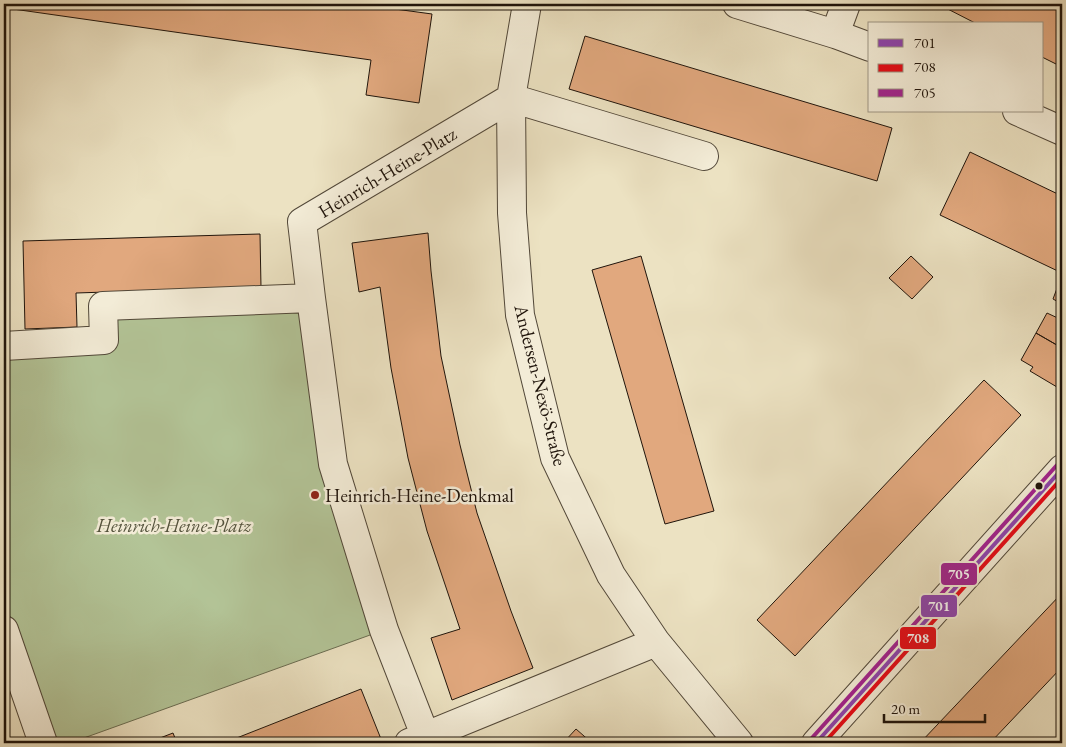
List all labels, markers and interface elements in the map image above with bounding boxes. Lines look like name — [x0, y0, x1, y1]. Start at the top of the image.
legend — [868, 22, 1044, 112]
text: 701 — [914, 33, 936, 52]
text: 708 — [914, 57, 936, 76]
text: 705 — [914, 83, 936, 102]
street label: Heinrich-Heine-Platz — [313, 121, 462, 224]
street label: Andersen-Nexö-Straße — [508, 301, 573, 468]
unlabelled marker — [1034, 481, 1044, 491]
place label: Heinrich-Heine-Denkmal — [325, 483, 514, 508]
marker: Heinrich-Heine-Denkmal — [309, 489, 321, 501]
park label: Heinrich-Heine-Platz — [96, 513, 251, 538]
line badge: 705 — [940, 562, 978, 586]
text: 705 — [948, 565, 970, 583]
line badge: 701 — [920, 594, 958, 618]
text: 701 — [928, 597, 950, 615]
line badge: 708 — [899, 626, 937, 650]
text: 708 — [907, 629, 929, 647]
scale bar — [884, 692, 985, 724]
text: 20 m — [891, 699, 920, 718]

